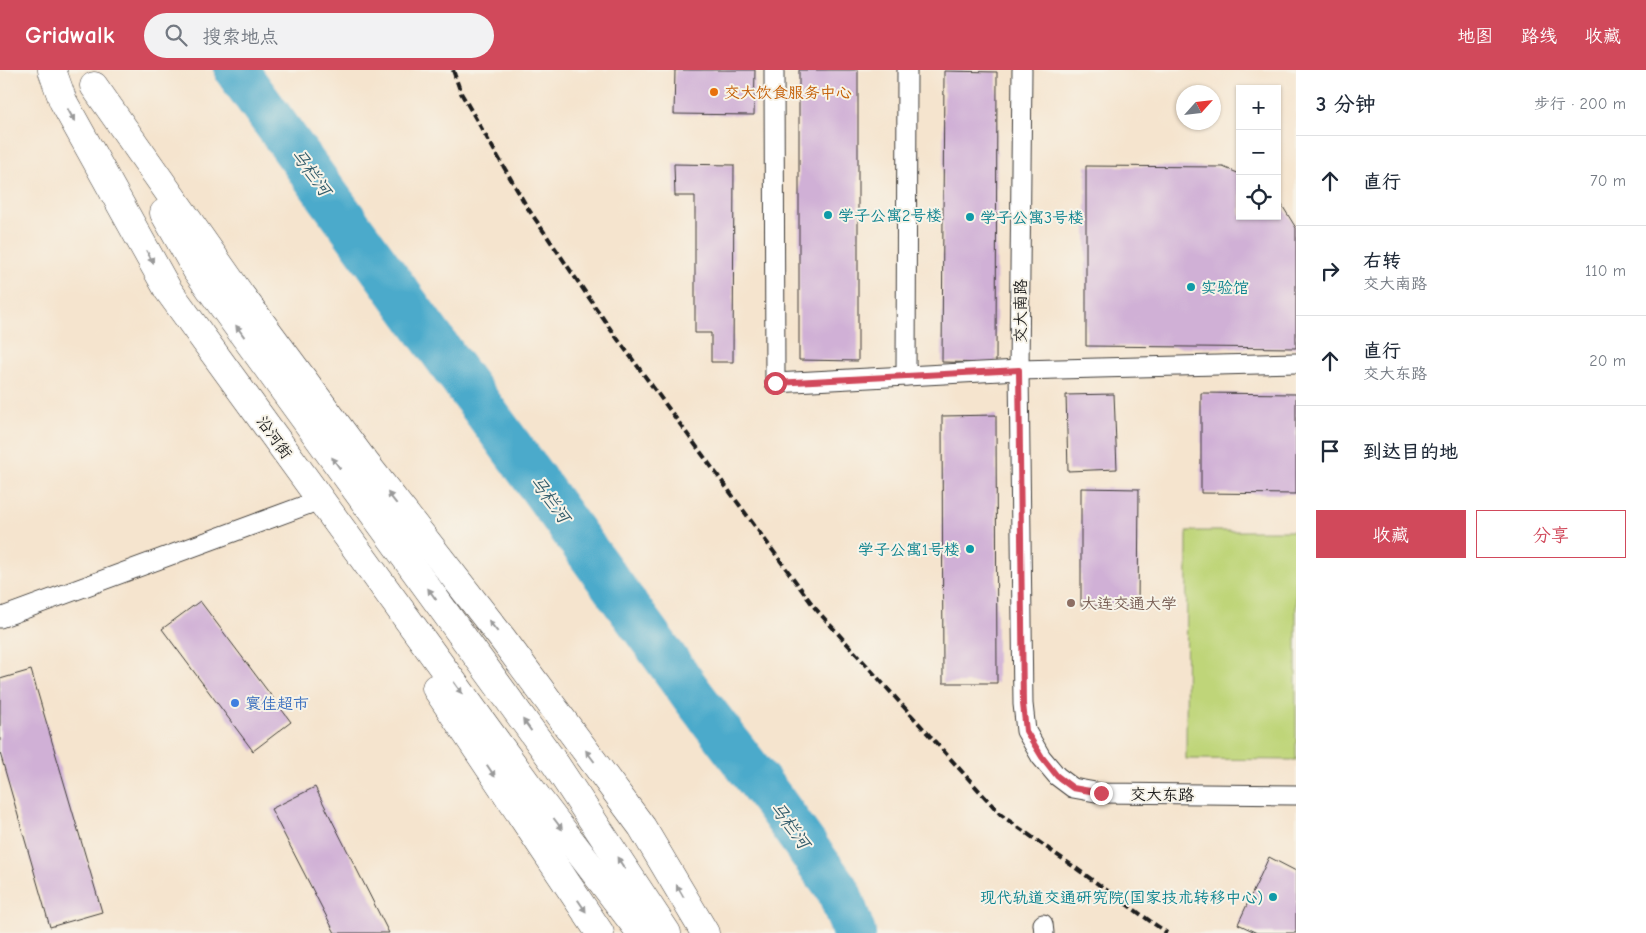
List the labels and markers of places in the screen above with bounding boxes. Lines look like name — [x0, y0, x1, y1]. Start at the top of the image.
place label: 交大饮食服务中心 — [724, 84, 852, 102]
marker: 交大饮食服务中心 — [708, 86, 720, 98]
place label: 学子公寓2号楼 — [838, 207, 942, 225]
marker: 学子公寓2号楼 — [822, 209, 834, 221]
place label: 学子公寓3号楼 — [980, 209, 1084, 227]
marker: 学子公寓3号楼 — [964, 211, 976, 223]
place label: 实验馆 — [1201, 279, 1249, 297]
marker: 实验馆 — [1185, 281, 1197, 293]
place label: 学子公寓1号楼 — [858, 541, 960, 559]
marker: 学子公寓1号楼 — [964, 543, 976, 555]
place label: 大连交通大学 — [1081, 595, 1177, 613]
marker: 大连交通大学 — [1065, 597, 1077, 609]
place label: 寰佳超市 — [245, 695, 309, 713]
marker: 寰佳超市 — [229, 697, 241, 709]
place label: 现代轨道交通研究院(国家技术转移中心) — [980, 889, 1263, 907]
marker: 现代轨道交通研究院(国家技术转移中心) — [1267, 891, 1279, 903]

